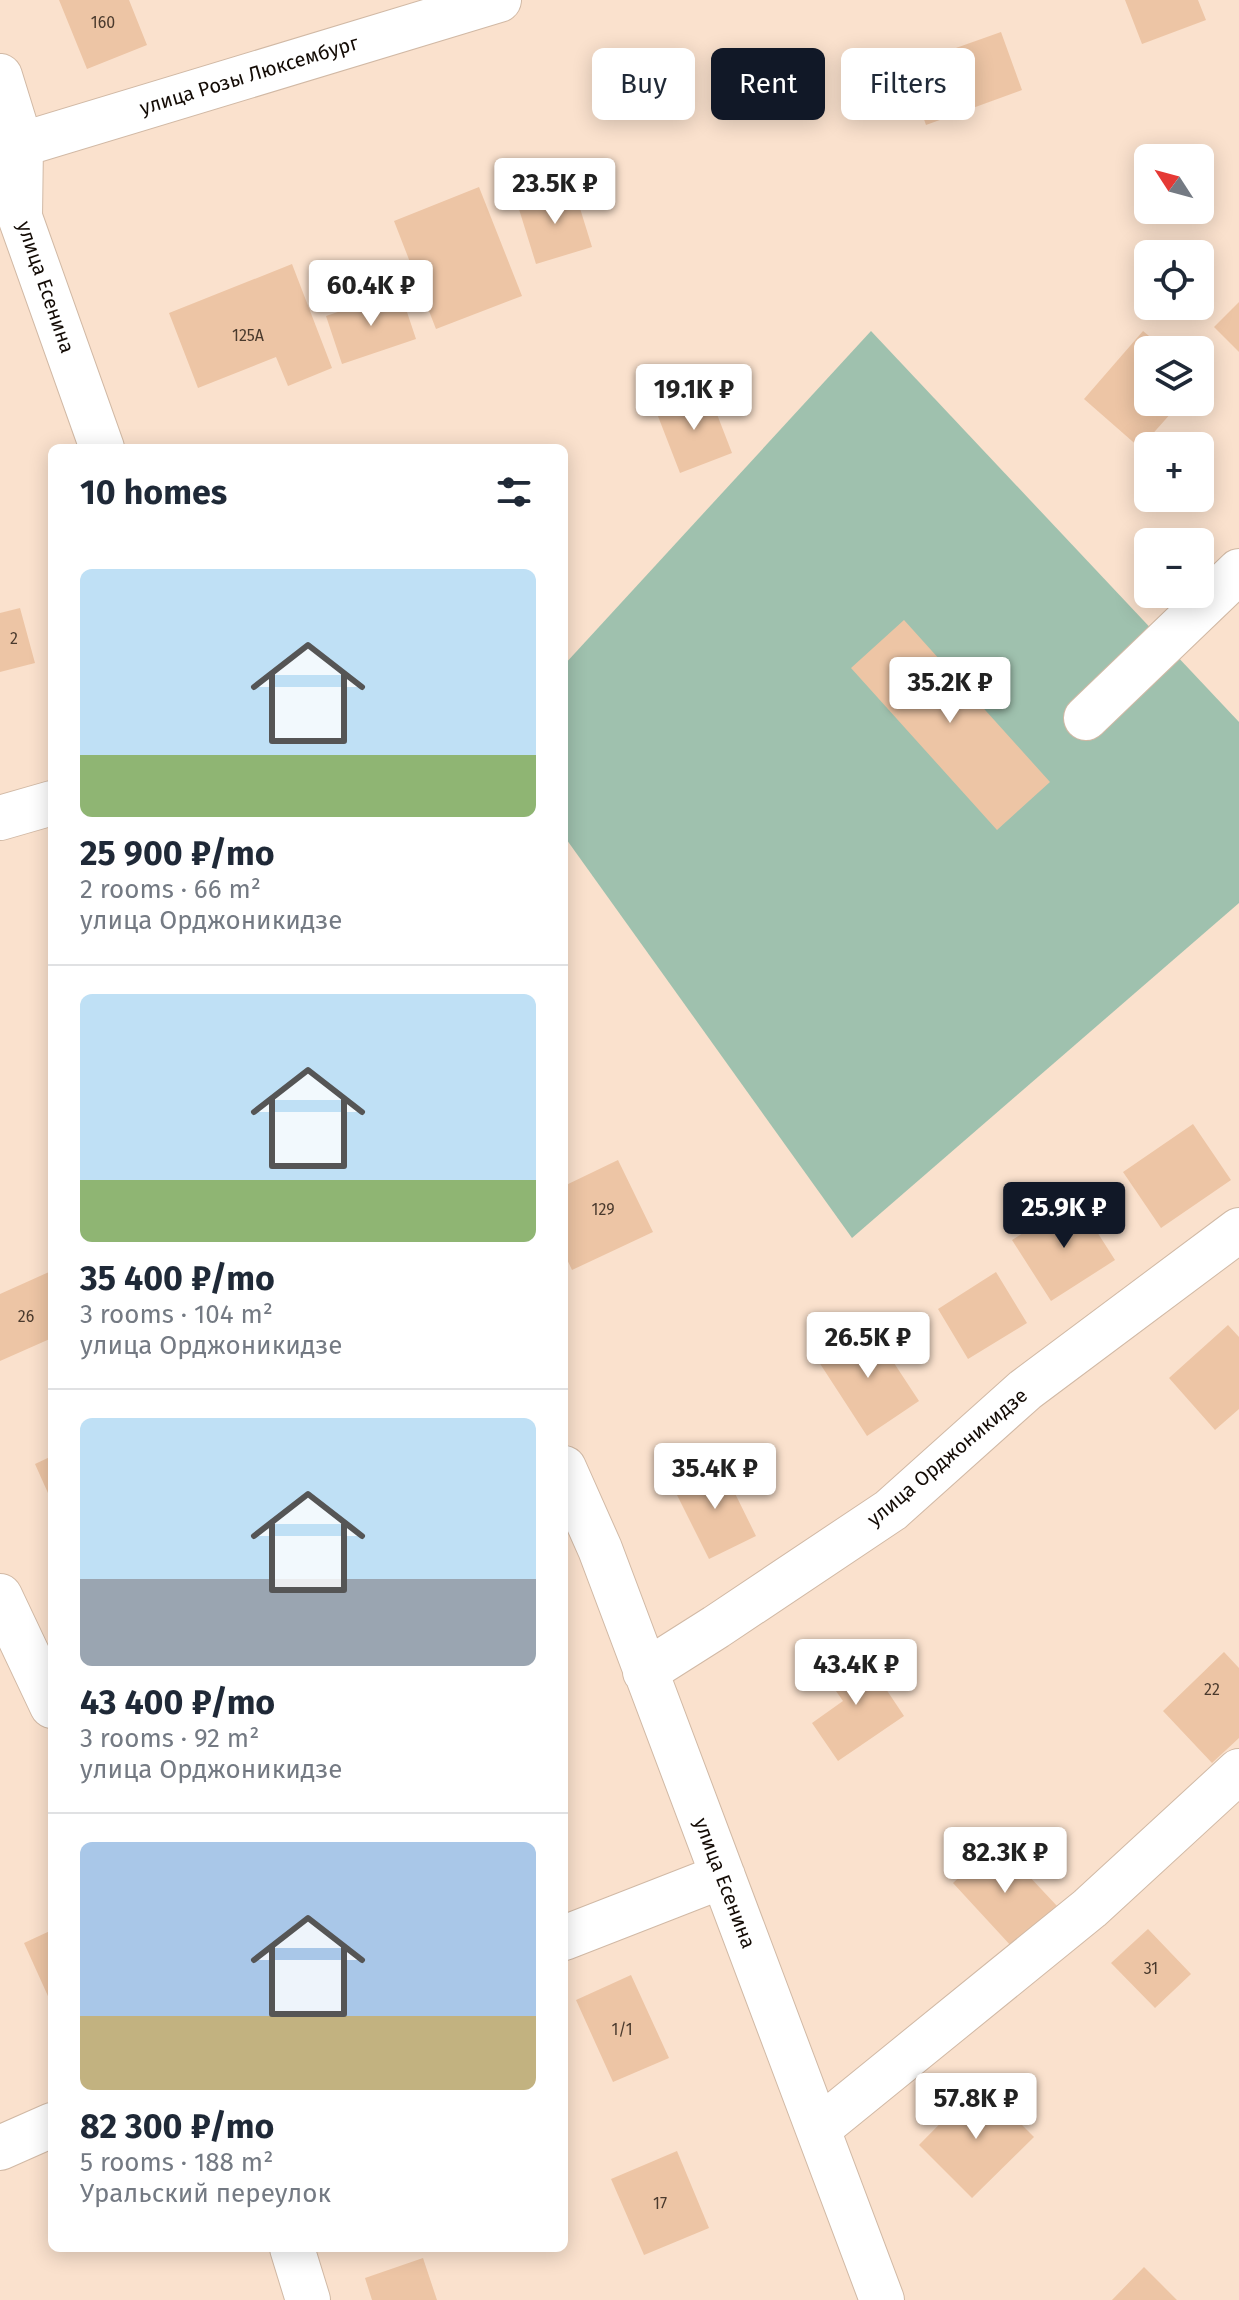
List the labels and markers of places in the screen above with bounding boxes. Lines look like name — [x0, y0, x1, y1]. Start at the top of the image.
pin: 23.5K ₽ — [481, 158, 629, 226]
pin: 60.4K ₽ — [297, 260, 445, 328]
pin: 19.1K ₽ — [620, 364, 768, 432]
pin: 35.2K ₽ — [876, 657, 1024, 725]
pin: 25.9K ₽ — [990, 1182, 1138, 1250]
pin: 26.5K ₽ — [794, 1312, 942, 1380]
pin: 35.4K ₽ — [641, 1443, 789, 1511]
pin: 43.4K ₽ — [782, 1639, 930, 1707]
pin: 82.3K ₽ — [931, 1827, 1079, 1895]
pin: 57.8K ₽ — [902, 2073, 1050, 2141]

